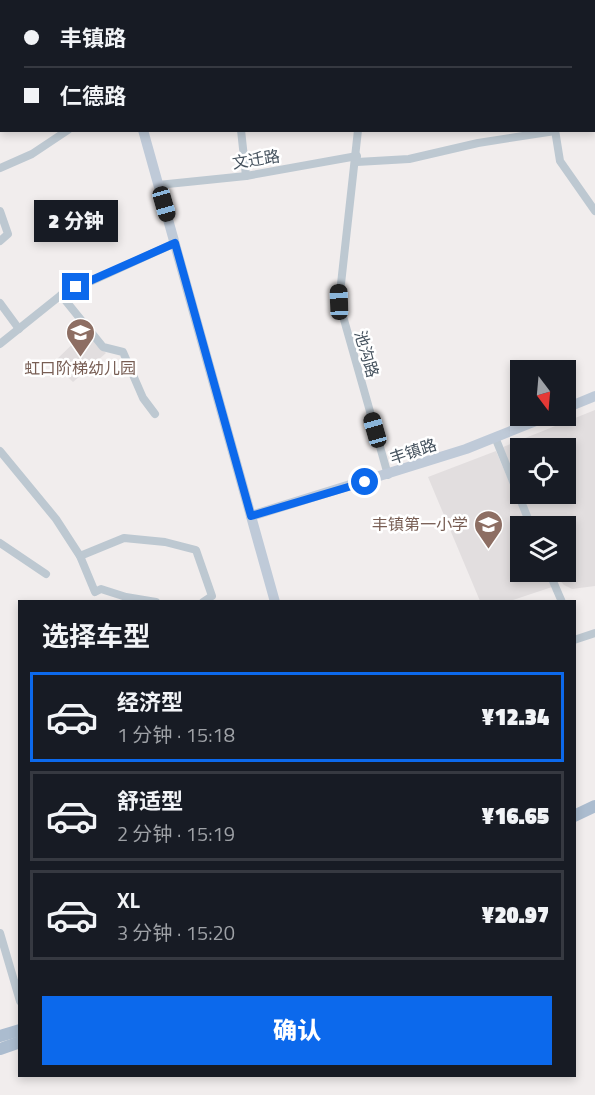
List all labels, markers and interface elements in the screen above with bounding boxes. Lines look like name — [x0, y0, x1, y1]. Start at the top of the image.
text: 丰镇路 — [60, 21, 126, 55]
text: 仁德路 — [60, 79, 126, 113]
street label: 文迁路 — [230, 143, 282, 175]
car — [150, 184, 178, 224]
callout: 2 分钟 — [34, 200, 118, 242]
text: 2 分钟 — [48, 205, 104, 236]
route end — [62, 273, 89, 300]
car — [329, 284, 349, 320]
school or university icon: 虹口阶梯幼儿园 — [64, 316, 96, 358]
street label: 池沟路 — [349, 328, 385, 380]
place label: 虹口阶梯幼儿园 — [24, 356, 136, 380]
north arrow — [510, 360, 576, 426]
map controls — [510, 360, 576, 582]
car — [361, 410, 389, 450]
street label: 丰镇路 — [386, 432, 440, 470]
button: locate — [510, 438, 576, 504]
route start — [351, 468, 378, 495]
school or university icon: 丰镇第一小学 — [473, 508, 505, 550]
place label: 丰镇第一小学 — [372, 512, 468, 536]
button: layers — [510, 516, 576, 582]
text: 选择车型 — [42, 615, 150, 656]
text: 经济型 — [117, 685, 183, 719]
icon: car — [45, 690, 99, 744]
text: ¥12.34 — [482, 700, 549, 734]
text: 1 分钟 · 15:18 — [117, 719, 235, 750]
text: 舒适型 — [117, 784, 183, 818]
icon: car — [45, 789, 99, 843]
text: ¥16.65 — [482, 799, 549, 833]
text: 2 分钟 · 15:19 — [117, 818, 235, 849]
text: XL — [117, 883, 140, 917]
icon: car — [45, 888, 99, 942]
text: ¥20.97 — [482, 898, 549, 932]
text: 3 分钟 · 15:20 — [117, 917, 235, 948]
button: 确认 — [42, 996, 552, 1065]

